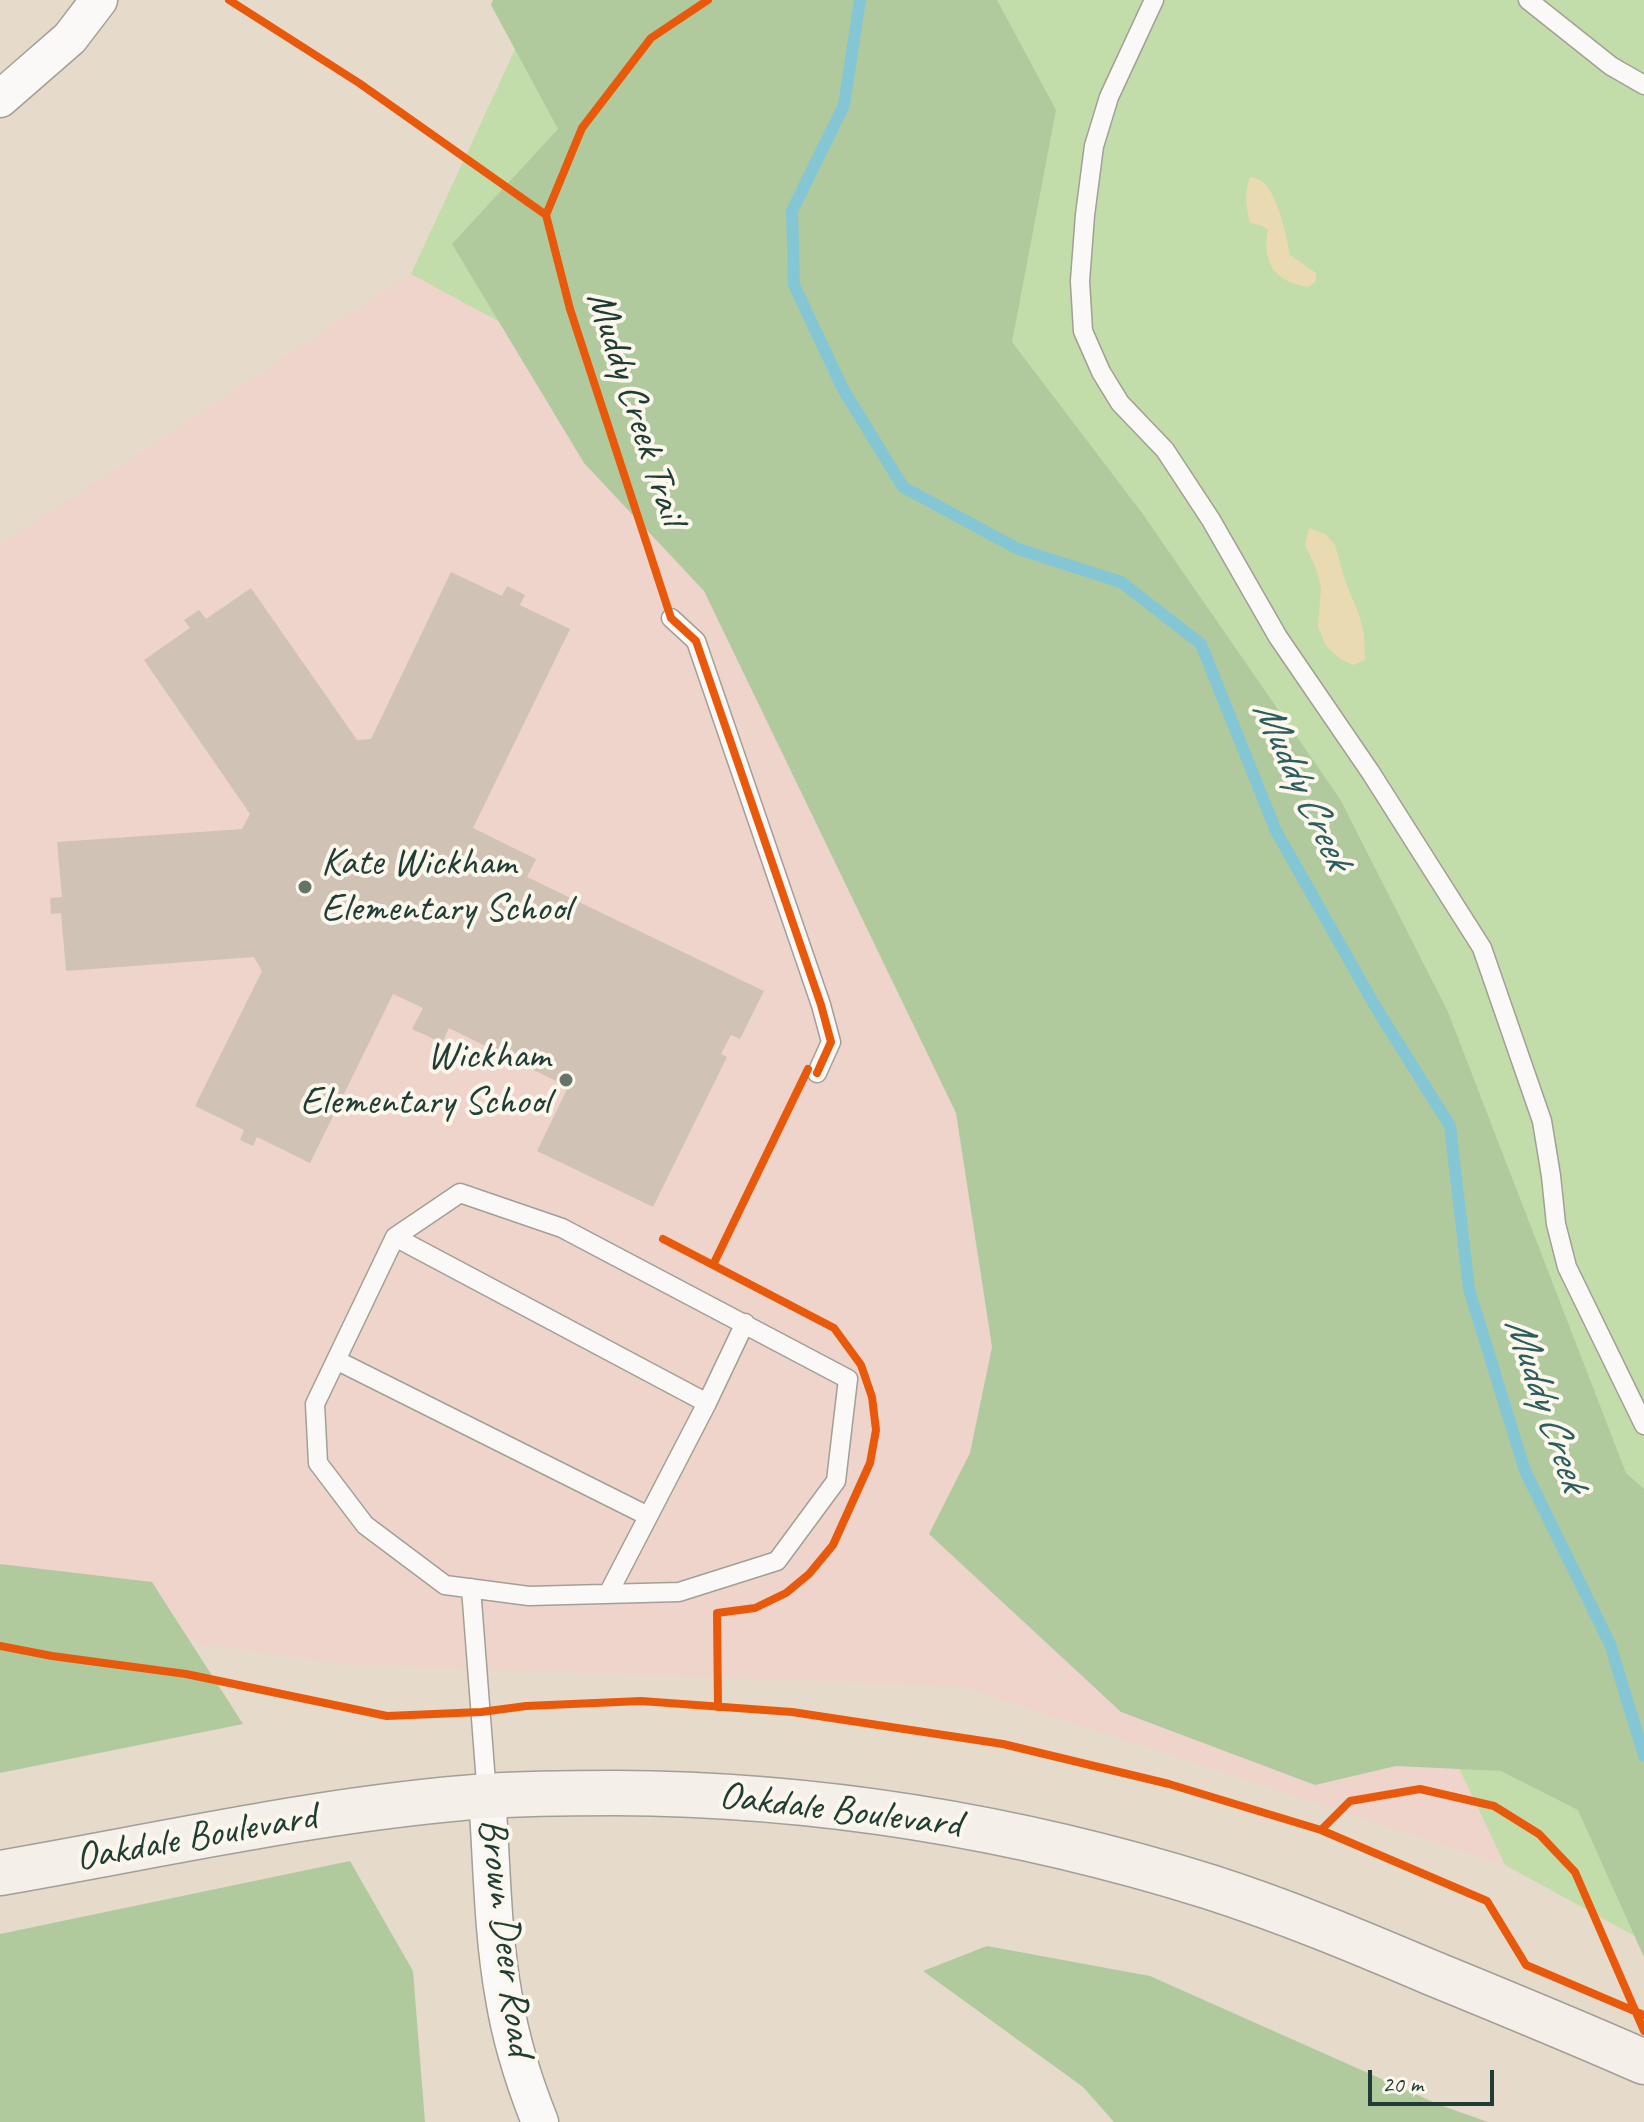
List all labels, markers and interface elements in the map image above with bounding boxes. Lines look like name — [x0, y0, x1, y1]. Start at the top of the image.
street label: Muddy Creek Trail — [575, 285, 695, 531]
water label: Muddy Creek — [1240, 693, 1362, 877]
place label: Kate Wickham Elementary School — [321, 840, 571, 934]
marker: Kate Wickham Elementary School — [296, 878, 314, 896]
place label: Wickham Elementary School — [300, 1033, 550, 1127]
marker: Wickham Elementary School — [557, 1071, 575, 1089]
water label: Muddy Creek — [1492, 1310, 1598, 1498]
street label: Oakdale Boulevard — [716, 1772, 964, 1850]
street label: Oakdale Boulevard — [72, 1793, 320, 1883]
street label: Brown Deer Road — [467, 1816, 543, 2058]
scale bar — [1372, 2054, 1498, 2104]
text: 20 m — [1382, 2069, 1423, 2099]

